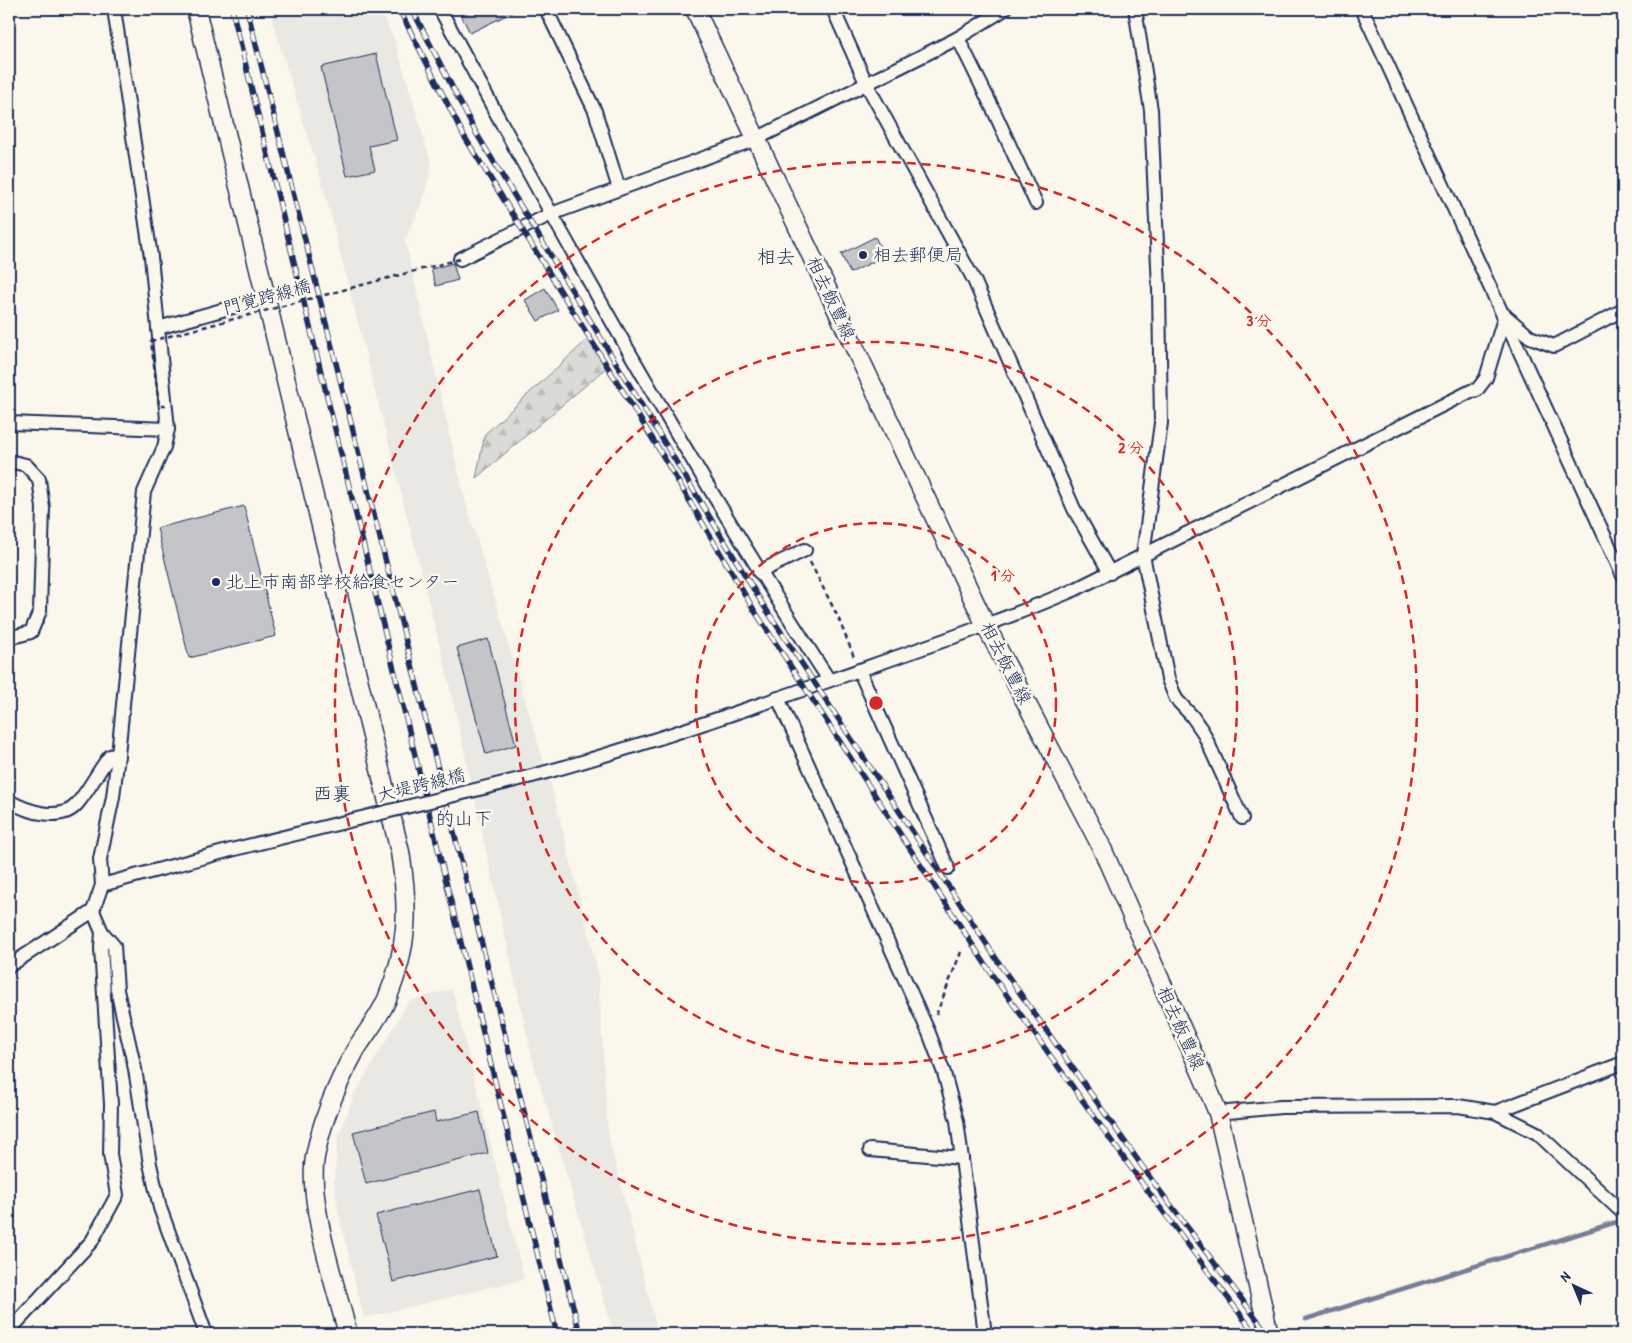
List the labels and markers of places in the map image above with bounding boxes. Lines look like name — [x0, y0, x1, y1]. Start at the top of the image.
place label: 相去郵便局 — [873, 242, 963, 267]
marker: 相去郵便局 — [857, 249, 869, 261]
place label: 北上市南部学校給食センター — [226, 569, 459, 594]
marker: 北上市南部学校給食センター — [210, 576, 222, 588]
centre of rings — [867, 694, 885, 712]

